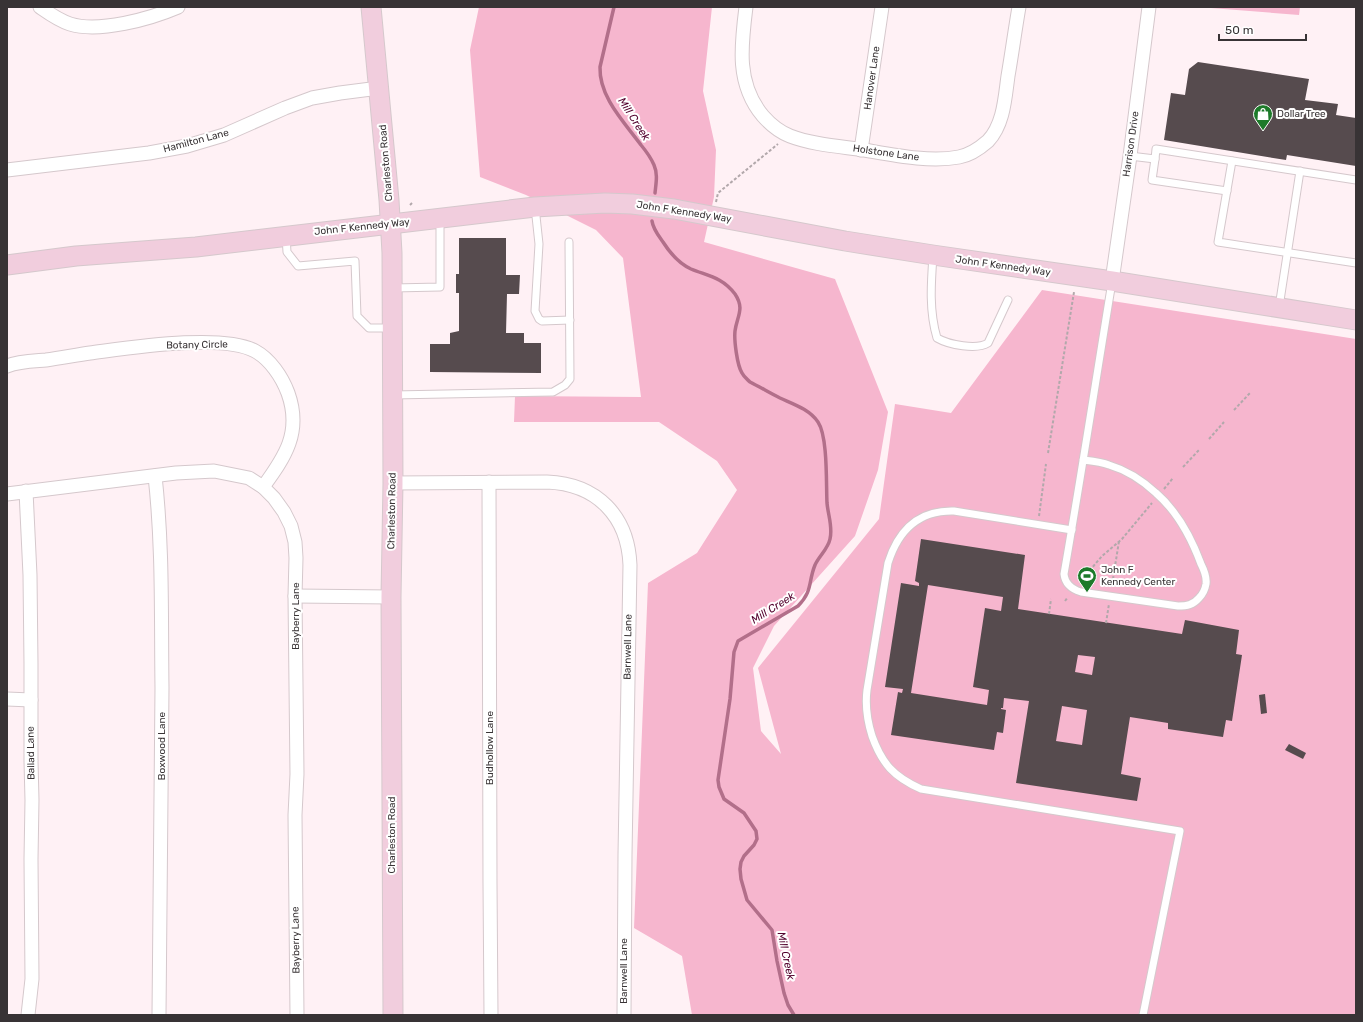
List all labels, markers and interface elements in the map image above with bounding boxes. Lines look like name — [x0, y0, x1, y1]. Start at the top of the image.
scale bar — [1219, 16, 1306, 42]
text: 50 m — [1225, 23, 1253, 37]
street label: Hanover Lane — [862, 45, 882, 111]
water label: Mill Creek — [615, 95, 653, 143]
shop icon: Dollar Tree — [1252, 103, 1274, 131]
place label: Dollar Tree — [1277, 108, 1326, 120]
street label: Harrison Drive — [1120, 110, 1142, 178]
street label: Charleston Road — [377, 124, 395, 202]
street label: Hamilton Lane — [162, 126, 230, 156]
street label: Holstone Lane — [852, 142, 920, 164]
street label: John F Kennedy Way — [636, 199, 733, 226]
street label: John F Kennedy Way — [314, 216, 411, 238]
street label: John F Kennedy Way — [955, 253, 1052, 279]
street label: Botany Circle — [166, 338, 228, 352]
street label: Charleston Road — [385, 472, 399, 550]
place label: John F Kennedy Center — [1101, 564, 1175, 588]
sports icon: John F Kennedy Center — [1076, 565, 1098, 593]
street label: Bayberry Lane — [290, 582, 302, 650]
water label: Mill Creek — [749, 589, 797, 626]
street label: Barnwell Lane — [621, 614, 635, 680]
street label: Boxwood Lane — [156, 711, 168, 780]
street label: Budhollow Lane — [484, 711, 496, 785]
street label: Ballad Lane — [25, 726, 37, 780]
street label: Charleston Road — [386, 796, 398, 874]
street label: Bayberry Lane — [289, 906, 303, 974]
water label: Mill Creek — [775, 931, 798, 982]
street label: Barnwell Lane — [618, 938, 630, 1004]

